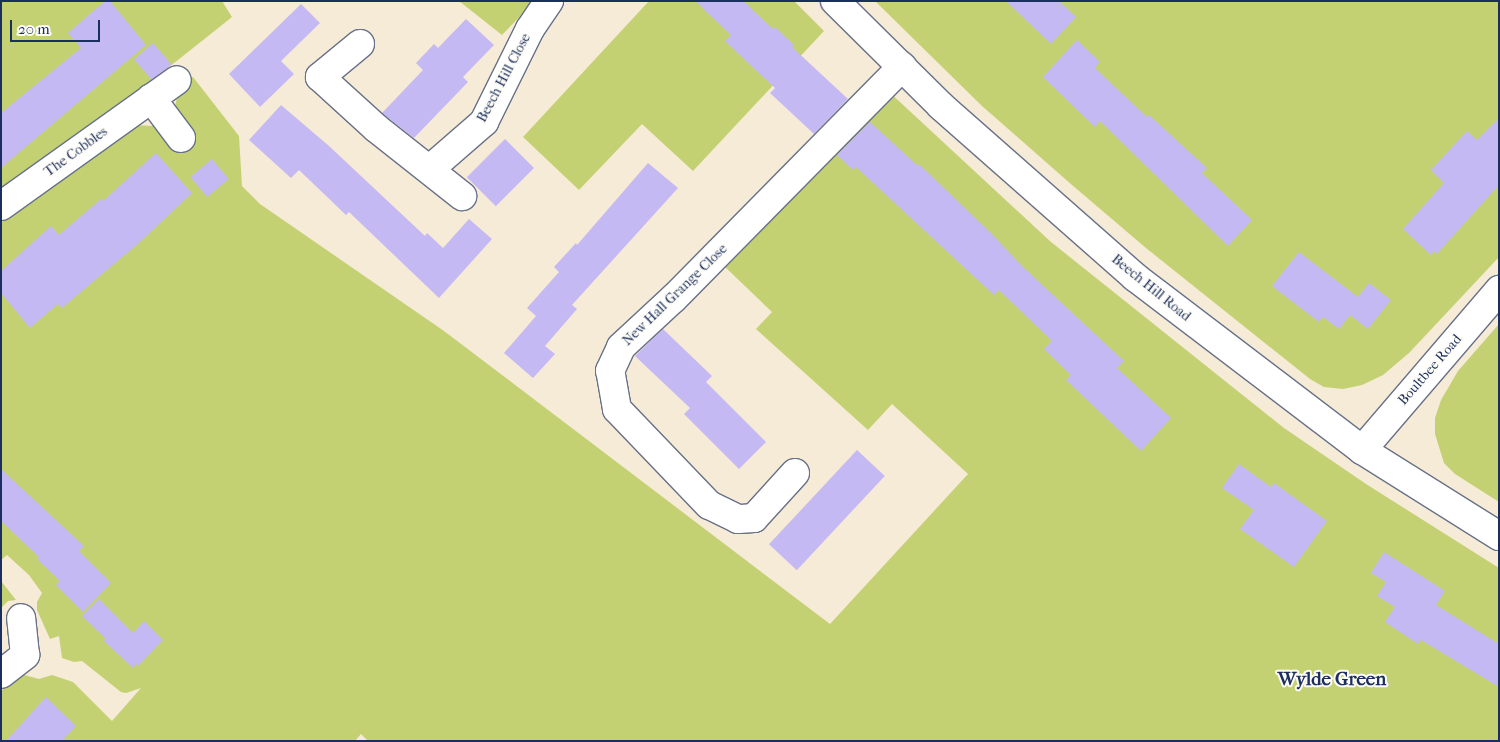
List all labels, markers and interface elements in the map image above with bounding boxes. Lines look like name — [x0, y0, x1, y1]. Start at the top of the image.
scale bar — [12, 10, 102, 42]
text: 20 m — [18, 20, 50, 38]
street label: Beech Hill Close — [474, 31, 534, 125]
street label: The Cobbles — [41, 123, 111, 181]
street label: New Hall Grange Close — [619, 241, 731, 349]
street label: Beech Hill Road — [1108, 251, 1194, 325]
street label: Boultbee Road — [1395, 331, 1465, 409]
district label: Wylde Green — [1278, 669, 1386, 691]

